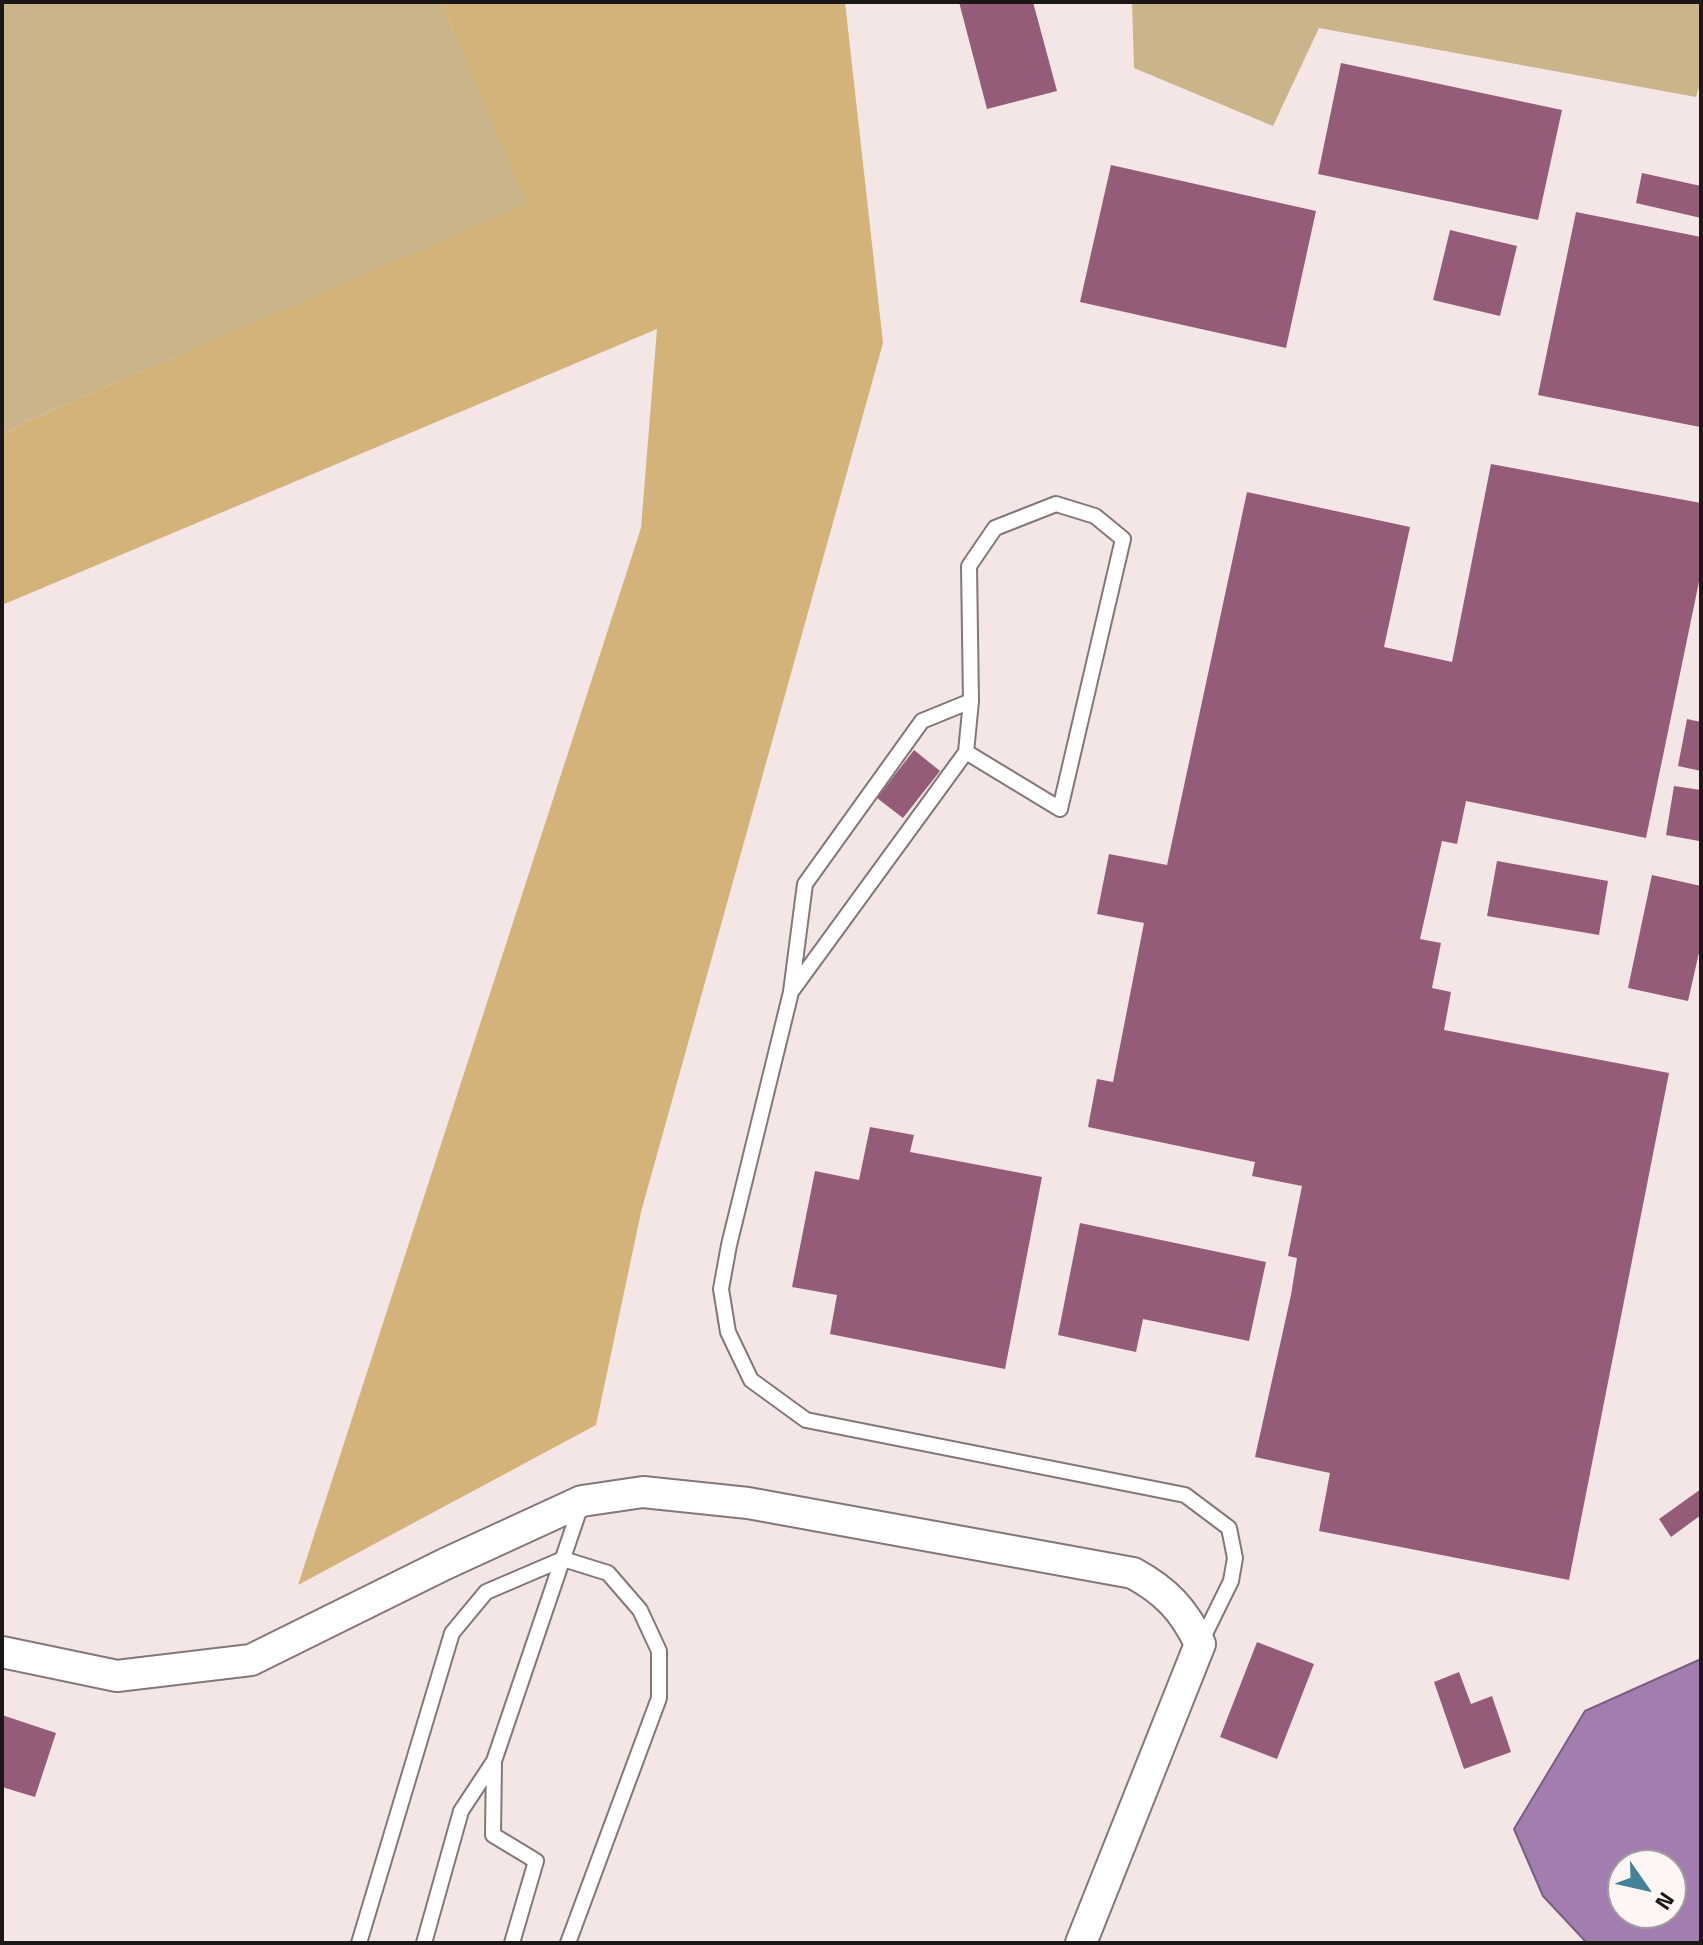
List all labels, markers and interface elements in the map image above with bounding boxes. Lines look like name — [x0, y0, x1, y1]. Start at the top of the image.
north arrow — [1607, 1849, 1687, 1929]
text: N — [1647, 1885, 1684, 1917]

